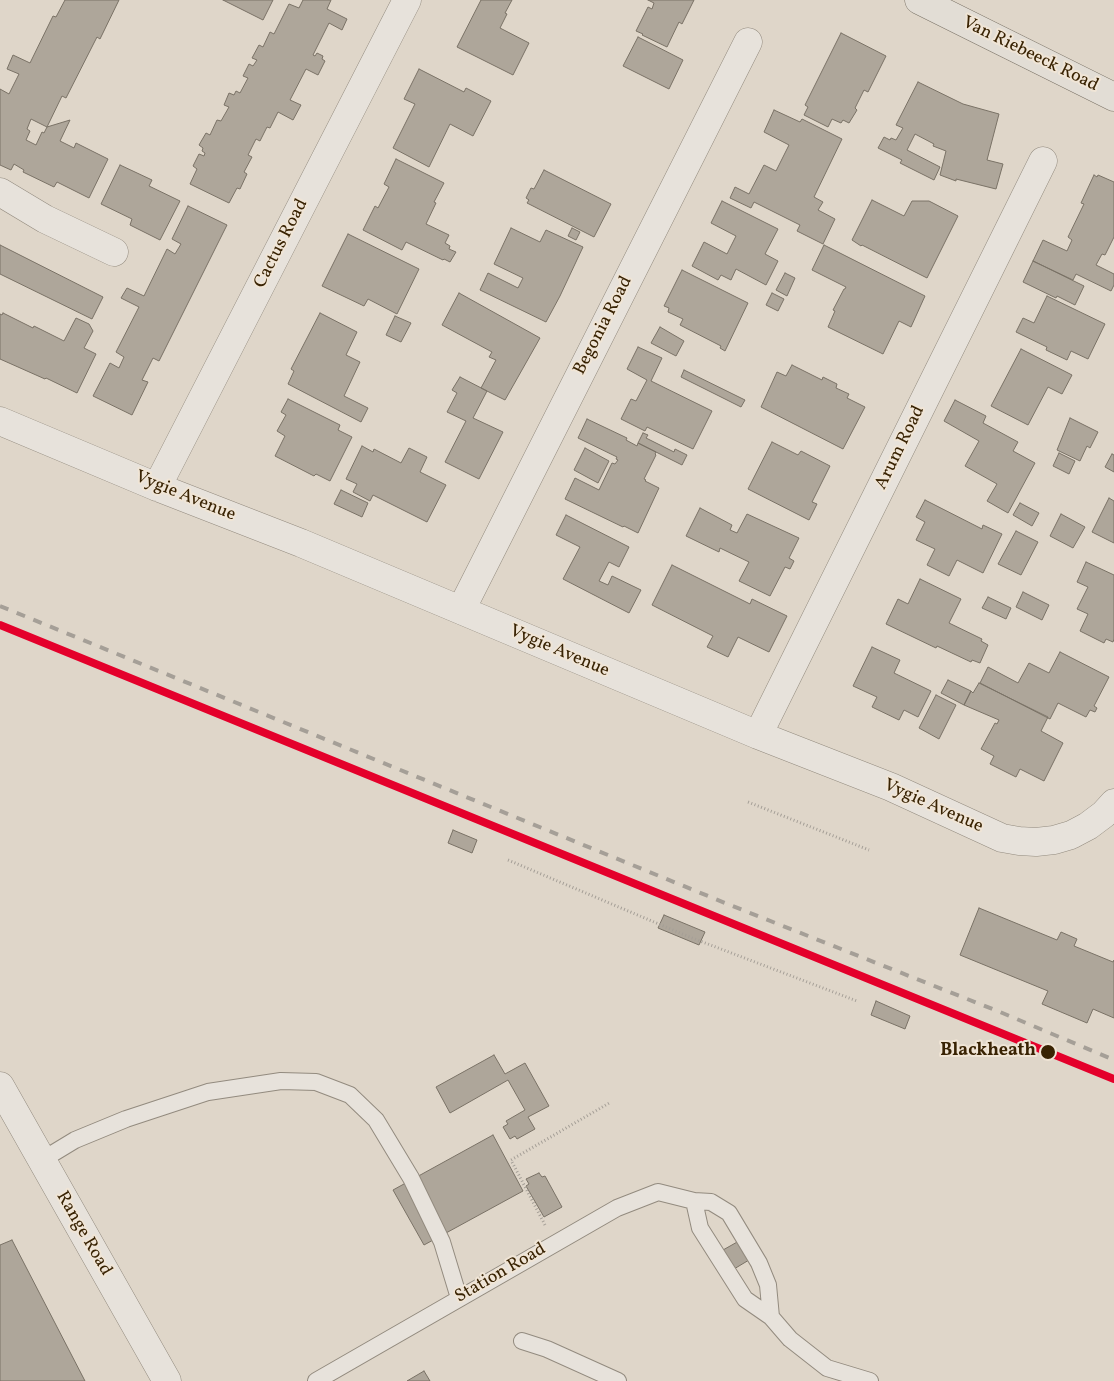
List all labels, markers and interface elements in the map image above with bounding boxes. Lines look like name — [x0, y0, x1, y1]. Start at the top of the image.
street label: Van Riebeeck Road — [958, 13, 1102, 97]
street label: Cactus Road — [250, 196, 314, 292]
street label: Begonia Road — [570, 273, 638, 379]
street label: Arum Road — [871, 403, 931, 493]
street label: Vygie Avenue — [132, 467, 238, 527]
street label: Vygie Avenue — [506, 621, 612, 683]
street label: Vygie Avenue — [880, 775, 986, 839]
place label: Blackheath — [940, 1041, 1036, 1063]
marker: Blackheath — [1039, 1043, 1057, 1061]
street label: Range Road — [50, 1188, 116, 1280]
street label: Station Road — [452, 1239, 550, 1309]

